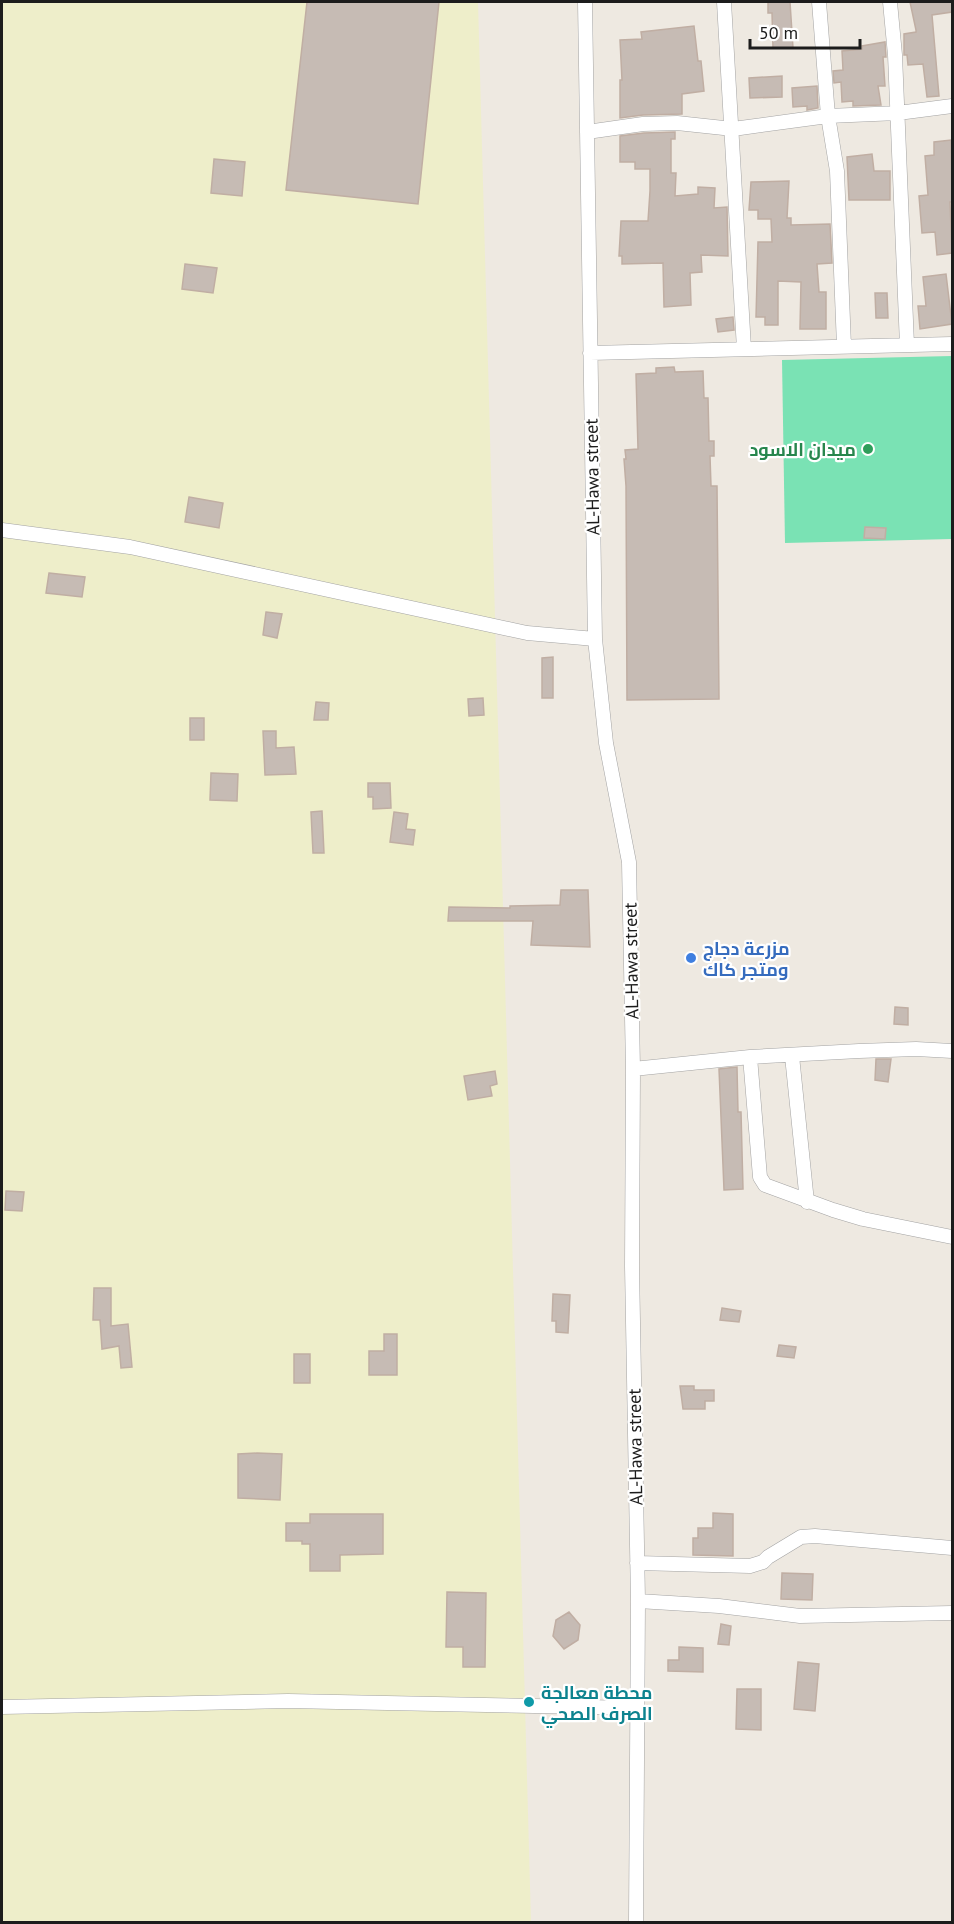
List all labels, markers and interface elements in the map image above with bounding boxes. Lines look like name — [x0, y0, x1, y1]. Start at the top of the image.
scale bar — [750, 12, 860, 50]
text: 50 m — [759, 21, 798, 44]
street label: AL-Hawa street — [579, 418, 605, 536]
place label: ميدان الاسود — [749, 438, 856, 461]
marker: ميدان الاسود — [861, 442, 875, 456]
street label: AL-Hawa street — [618, 902, 644, 1020]
place label: مزرعة دجاج ومتجر كاك — [703, 937, 790, 981]
marker: مزرعة دجاج ومتجر كاك — [684, 951, 698, 965]
street label: AL-Hawa street — [622, 1388, 648, 1506]
place label: محطة معالجة الصرف الصحي — [541, 1681, 653, 1729]
marker: محطة معالجة الصرف الصحي — [522, 1695, 536, 1709]

